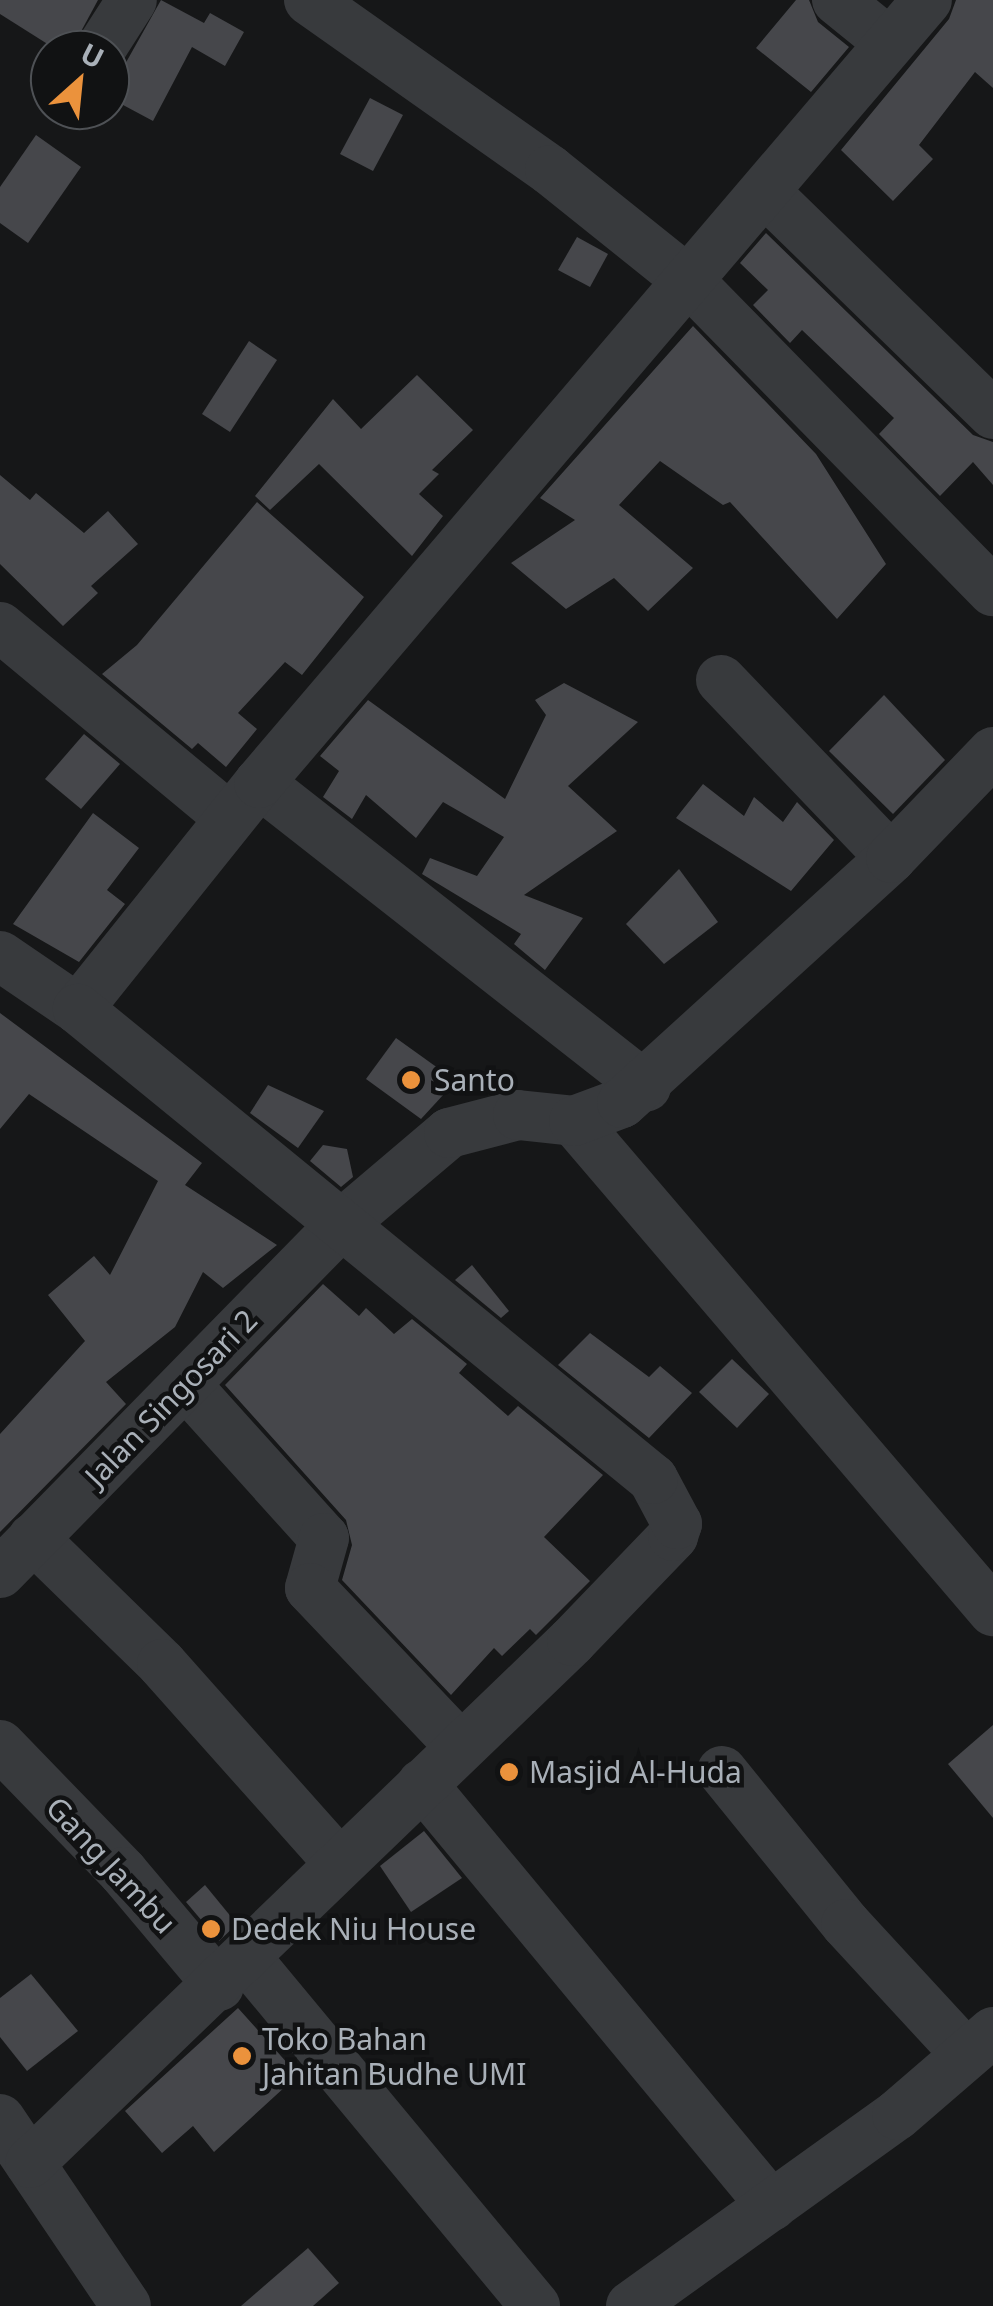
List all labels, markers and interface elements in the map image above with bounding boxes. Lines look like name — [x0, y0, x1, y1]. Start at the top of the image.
north arrow — [30, 30, 130, 130]
text: U — [75, 33, 111, 77]
place label: Santo — [434, 1062, 515, 1098]
marker: Santo — [398, 1067, 424, 1093]
street label: Jalan Singosari 2 — [78, 1302, 264, 1494]
place label: Masjid Al-Huda — [529, 1754, 742, 1790]
marker: Masjid Al-Huda — [498, 1761, 520, 1783]
street label: Gang Jambu — [39, 1789, 183, 1941]
place label: Dedek Niu House — [231, 1911, 476, 1947]
marker: Dedek Niu House — [200, 1918, 222, 1940]
place label: Toko Bahan Jahitan Budhe UMI — [262, 2021, 526, 2092]
marker: Toko Bahan Jahitan Budhe UMI — [231, 2045, 253, 2067]

